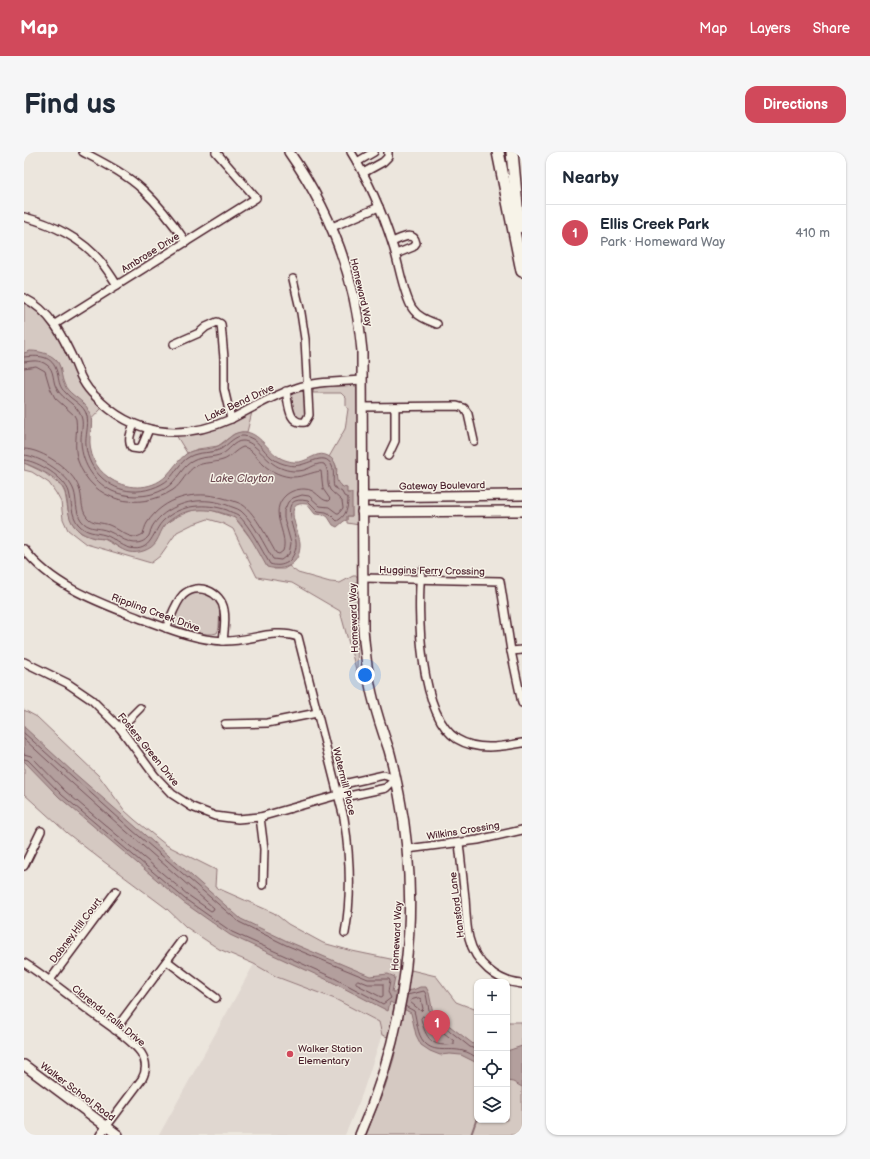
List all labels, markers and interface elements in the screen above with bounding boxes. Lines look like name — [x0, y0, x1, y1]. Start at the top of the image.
text: Map — [20, 17, 58, 40]
text: Map — [699, 20, 727, 37]
text: Layers — [749, 20, 791, 37]
text: Share — [813, 20, 850, 37]
button: Directions — [745, 86, 846, 123]
text: Find us — [24, 88, 116, 121]
text: Nearby — [562, 168, 619, 188]
text: Ellis Creek Park — [600, 215, 709, 234]
text: 1 — [572, 225, 578, 241]
text: 410 m — [795, 225, 830, 241]
street label: Ambrose Drive — [119, 230, 182, 275]
text: Park · Homeward Way — [600, 234, 725, 250]
street label: Homeward Way — [347, 257, 375, 328]
street label: Lake Bend Drive — [203, 382, 276, 424]
water label: Lake Clayton — [210, 472, 274, 485]
street label: Gateway Boulevard — [399, 479, 486, 493]
street label: Huggins Ferry Crossing — [379, 564, 485, 578]
street label: Homeward Way — [347, 582, 361, 653]
street label: Rippling Creek Drive — [110, 591, 202, 635]
your location — [355, 665, 375, 685]
street label: Fosters Green Drive — [115, 711, 182, 789]
street label: Watermill Place — [330, 746, 358, 817]
street label: Wilkins Crossing — [426, 819, 501, 843]
street label: Hansford Lane — [447, 871, 467, 939]
street label: Dabney Hill Court — [47, 896, 104, 965]
street label: Homeward Way — [389, 900, 405, 971]
map controls — [474, 979, 510, 1123]
button: + — [474, 979, 510, 1015]
street label: Clarenda Falls Drive — [69, 982, 148, 1049]
pin: 1 — [424, 1010, 450, 1043]
button: − — [474, 1015, 510, 1051]
place label: Walker Station Elementary — [298, 1043, 363, 1067]
marker: Walker Station Elementary — [285, 1049, 295, 1059]
button: locate — [474, 1051, 510, 1087]
street label: Walker School Road — [38, 1060, 117, 1124]
button: layers — [474, 1087, 510, 1123]

